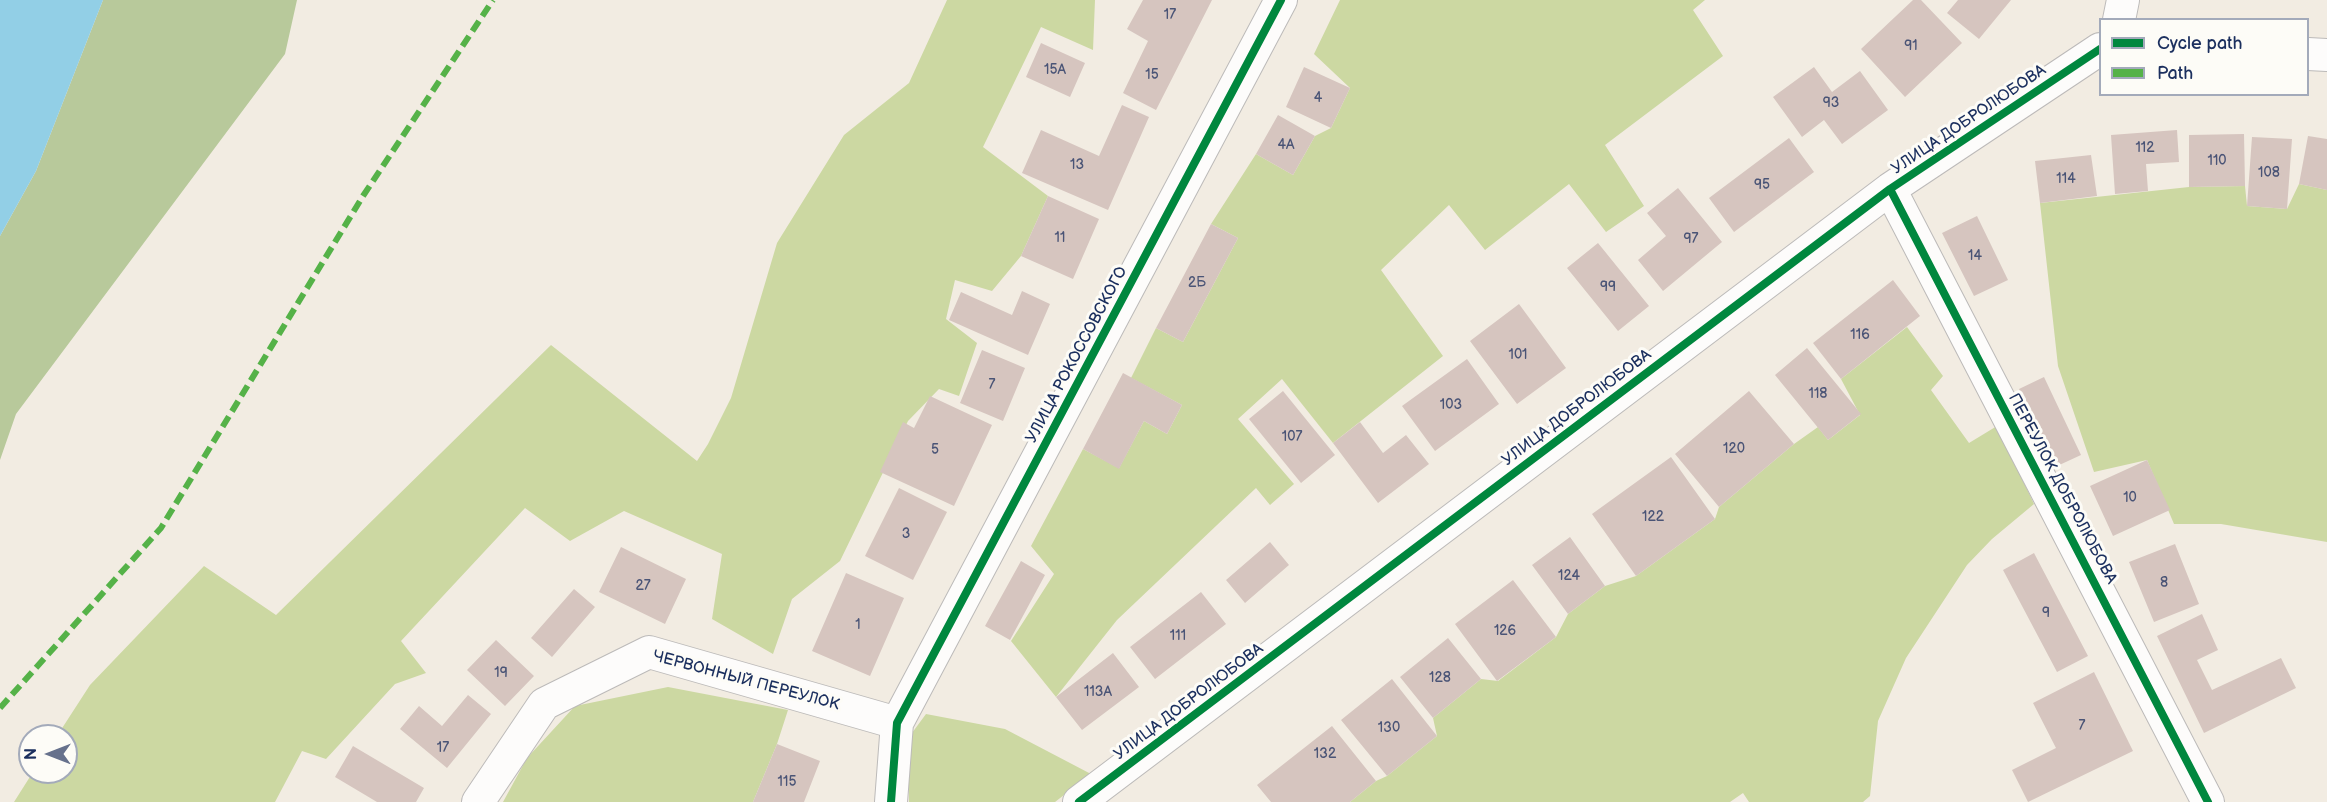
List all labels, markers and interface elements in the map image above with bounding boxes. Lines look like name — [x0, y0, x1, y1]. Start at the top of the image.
house number: 17 — [1164, 7, 1176, 23]
legend — [2099, 18, 2309, 96]
text: Cycle path — [2157, 33, 2243, 54]
house number: 91 — [1904, 38, 1918, 54]
street label: УЛИЦА ДОБРОЛЮБОВА — [1888, 61, 2050, 179]
house number: 15А — [1044, 62, 1066, 78]
text: Path — [2157, 63, 2193, 84]
house number: 15 — [1145, 67, 1159, 83]
house number: 4 — [1314, 90, 1322, 106]
house number: 93 — [1823, 95, 1839, 111]
house number: 4А — [1277, 137, 1295, 153]
house number: 112 — [2135, 140, 2155, 156]
house number: 110 — [2207, 153, 2227, 169]
house number: 13 — [1070, 157, 1084, 173]
house number: 108 — [2258, 165, 2280, 181]
house number: 114 — [2056, 171, 2076, 187]
house number: 95 — [1754, 177, 1770, 193]
house number: 11 — [1055, 230, 1065, 246]
house number: 97 — [1684, 231, 1698, 247]
house number: 14 — [1968, 248, 1982, 264]
street label: УЛИЦА РОКОССОВСКОГО — [1022, 263, 1132, 447]
house number: 2Б — [1188, 275, 1206, 291]
house number: 99 — [1600, 279, 1616, 295]
house number: 116 — [1850, 327, 1870, 343]
street label: УЛИЦА ДОБРОЛЮБОВА — [1499, 346, 1655, 470]
house number: 101 — [1508, 347, 1528, 363]
house number: 7 — [989, 377, 995, 393]
house number: 118 — [1809, 386, 1827, 402]
street label: ПЕРЕУЛОК ДОБРОЛЮБОВА — [2004, 390, 2120, 588]
house number: 103 — [1440, 397, 1462, 413]
house number: 107 — [1282, 429, 1302, 445]
house number: 120 — [1723, 441, 1745, 457]
house number: 5 — [931, 442, 939, 458]
house number: 10 — [2123, 490, 2137, 506]
house number: 122 — [1642, 509, 1664, 525]
house number: 3 — [902, 526, 910, 542]
house number: 124 — [1558, 568, 1580, 584]
house number: 8 — [2160, 575, 2168, 591]
house number: 27 — [635, 578, 651, 594]
house number: 9 — [2042, 605, 2050, 621]
house number: 1 — [855, 617, 861, 633]
house number: 126 — [1494, 623, 1516, 639]
house number: 111 — [1170, 628, 1186, 644]
street label: УЛИЦА ДОБРОЛЮБОВА — [1111, 640, 1267, 764]
street label: ЧЕРВОННЫЙ ПЕРЕУЛОК — [651, 647, 841, 715]
house number: 19 — [494, 665, 508, 681]
house number: 128 — [1429, 670, 1451, 686]
house number: 113А — [1084, 684, 1112, 700]
house number: 7 — [2079, 718, 2085, 734]
house number: 130 — [1378, 720, 1400, 736]
north arrow — [18, 724, 78, 784]
house number: 17 — [437, 740, 449, 756]
house number: 132 — [1314, 746, 1336, 762]
text: N — [22, 748, 41, 760]
house number: 115 — [778, 774, 796, 790]

